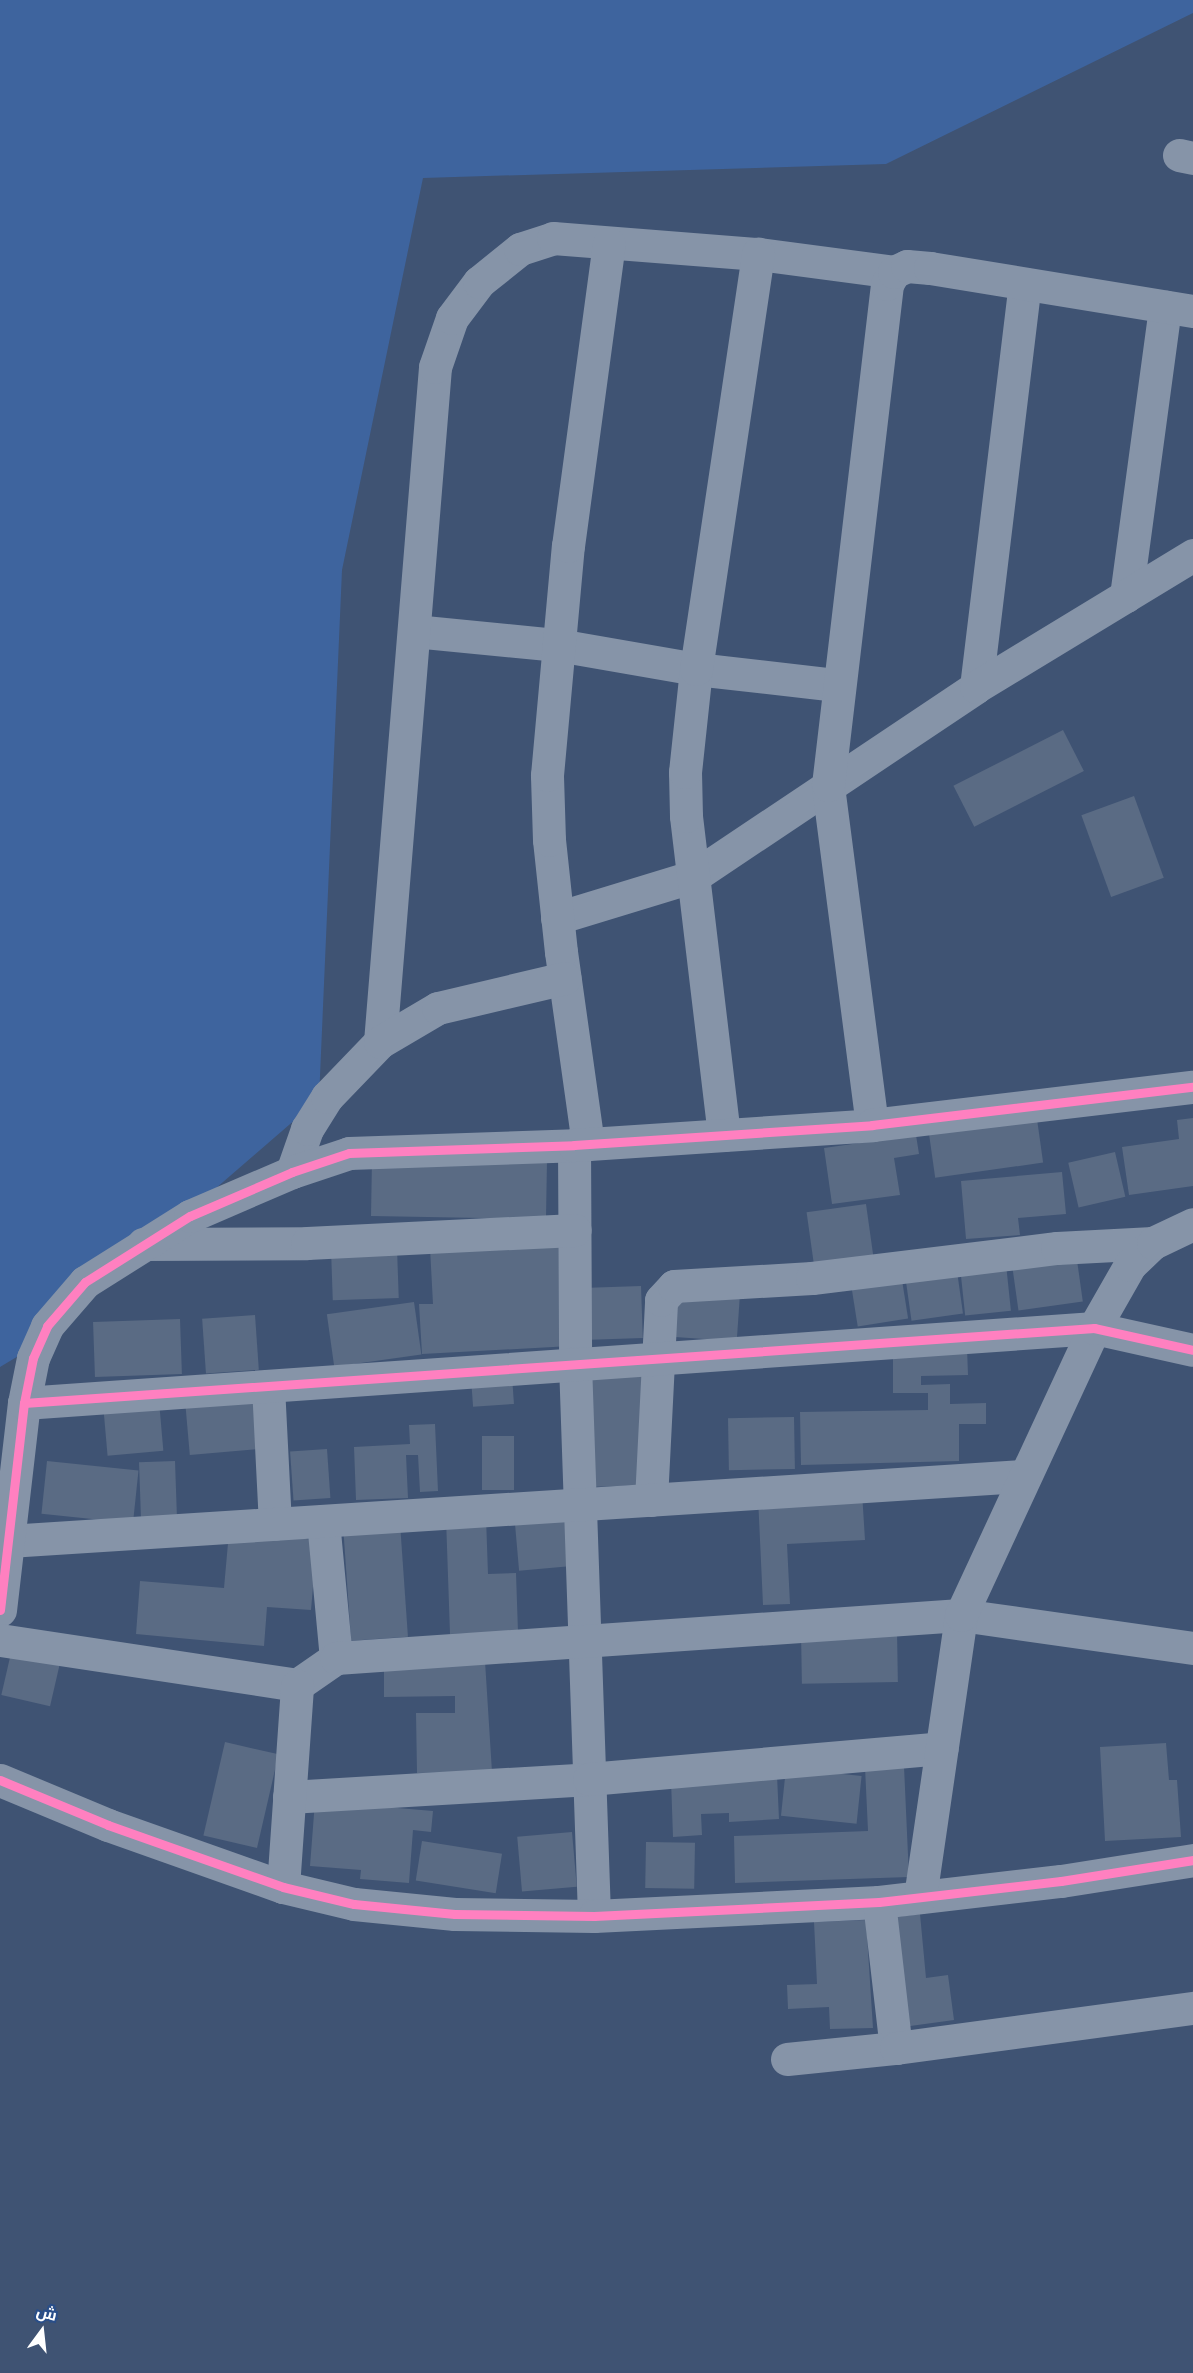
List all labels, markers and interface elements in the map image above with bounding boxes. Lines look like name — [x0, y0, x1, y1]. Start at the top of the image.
north arrow — [12, 2301, 72, 2361]
text: ش — [34, 2301, 59, 2325]

